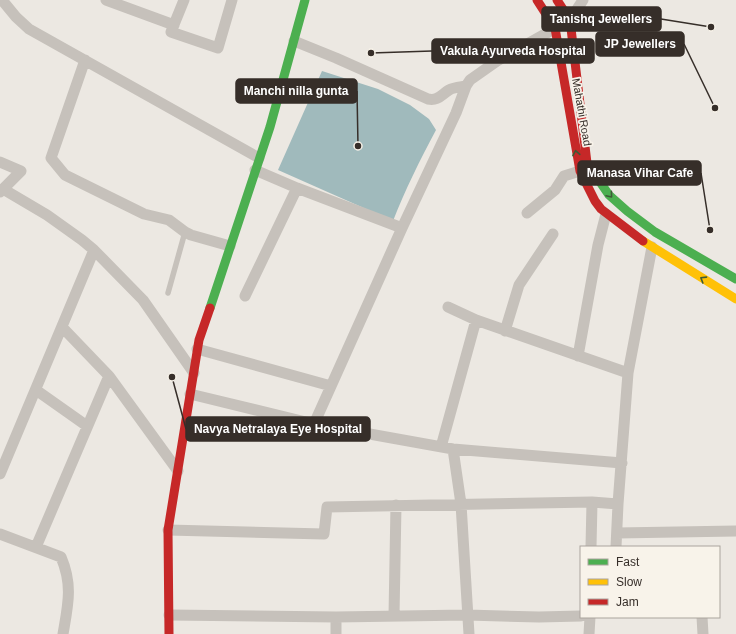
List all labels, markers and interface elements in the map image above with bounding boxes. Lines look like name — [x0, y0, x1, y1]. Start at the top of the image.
callout: Tanishq Jewellers — [542, 7, 661, 31]
text: Tanishq Jewellers — [550, 12, 653, 26]
callout: JP Jewellers — [596, 32, 684, 56]
text: JP Jewellers — [604, 37, 676, 51]
callout: Vakula Ayurveda Hospital — [432, 39, 594, 63]
text: Vakula Ayurveda Hospital — [440, 44, 586, 58]
street label: Mahathi Road — [570, 77, 594, 147]
callout: Manchi nilla gunta — [236, 79, 357, 103]
text: Manchi nilla gunta — [244, 84, 349, 98]
one-way arrow — [573, 150, 581, 156]
callout: Manasa Vihar Cafe — [578, 161, 701, 185]
text: Manasa Vihar Cafe — [587, 166, 694, 180]
one-way arrow — [605, 190, 612, 198]
one-way arrow — [700, 276, 707, 283]
callout: Navya Netralaya Eye Hospital — [186, 417, 370, 441]
text: Navya Netralaya Eye Hospital — [194, 422, 362, 436]
legend — [580, 546, 720, 618]
text: Fast — [616, 555, 640, 569]
text: Slow — [616, 575, 642, 589]
text: Jam — [616, 595, 639, 609]

